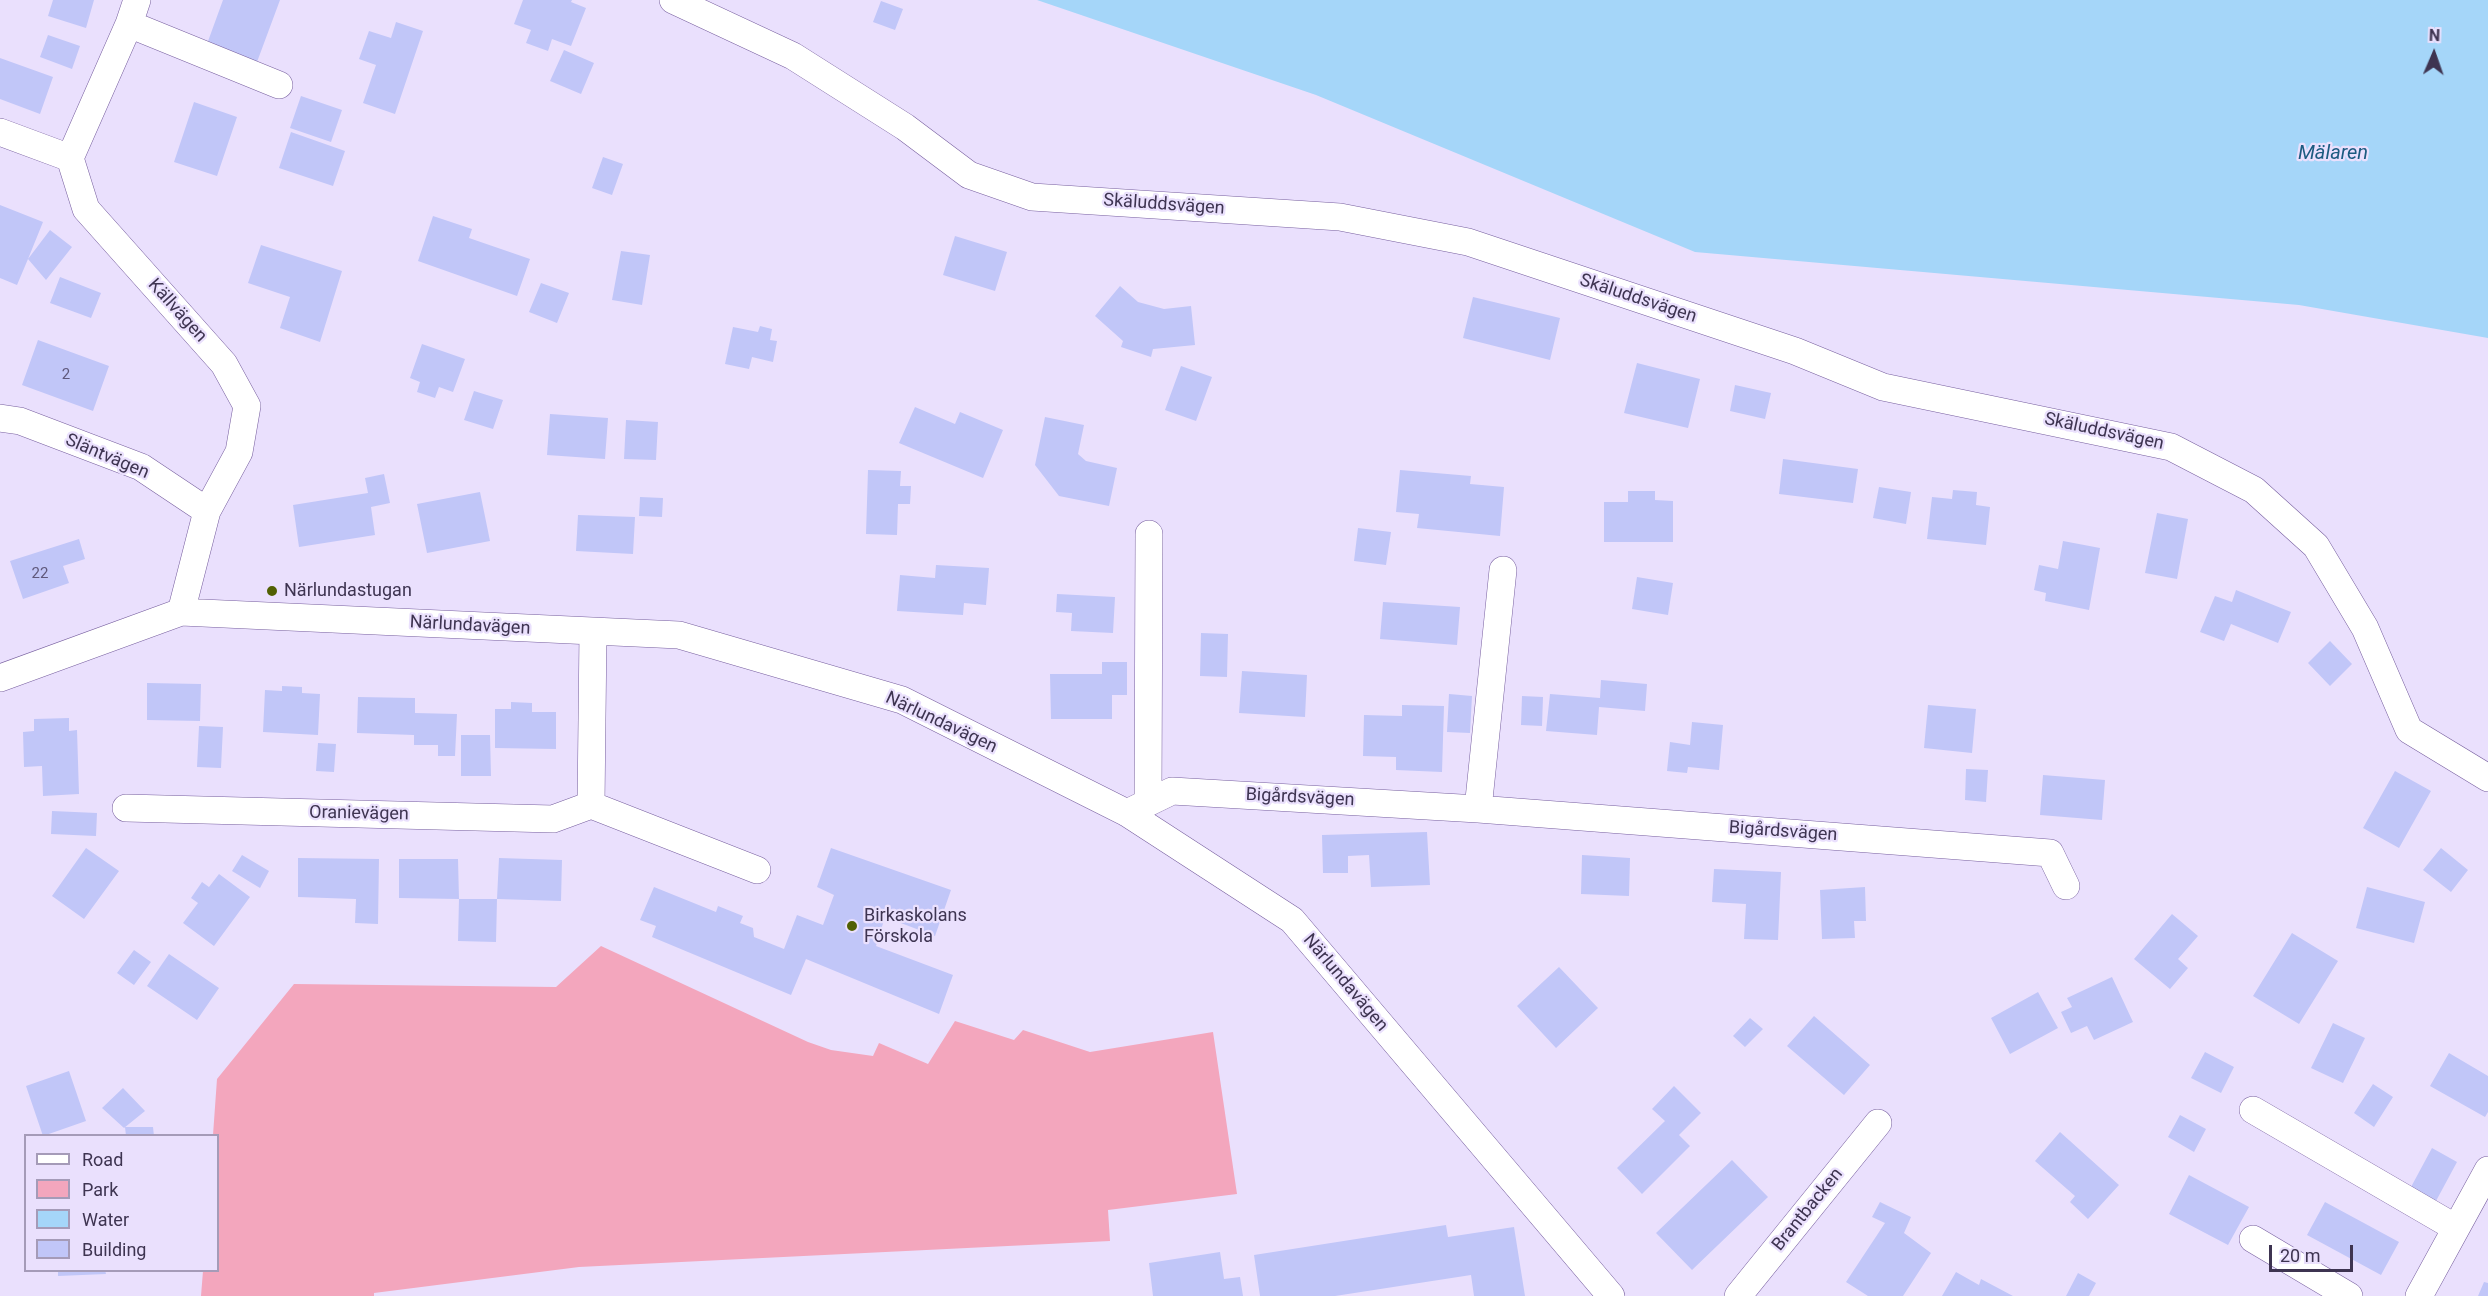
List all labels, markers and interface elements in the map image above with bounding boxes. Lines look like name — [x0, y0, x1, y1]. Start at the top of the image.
north arrow — [2404, 24, 2464, 84]
text: N — [2429, 26, 2441, 45]
water label: Mälaren — [2298, 142, 2368, 166]
street label: Skäluddsvägen — [1103, 190, 1225, 220]
street label: Skäluddsvägen — [1577, 270, 1699, 328]
street label: Källvägen — [143, 275, 211, 347]
house number: 2 — [62, 366, 70, 384]
street label: Skäluddsvägen — [2042, 409, 2166, 455]
street label: Släntvägen — [62, 430, 152, 484]
house number: 22 — [32, 565, 48, 583]
place label: Närlundastugan — [284, 580, 412, 602]
marker: Närlundastugan — [265, 584, 279, 598]
street label: Närlundavägen — [409, 612, 531, 640]
street label: Närlundavägen — [882, 688, 1000, 758]
street label: Bigårdsvägen — [1245, 784, 1355, 812]
street label: Oranievägen — [309, 802, 409, 826]
street label: Bigårdsvägen — [1728, 817, 1838, 847]
place label: Birkaskolans Förskola — [864, 905, 967, 948]
marker: Birkaskolans Förskola — [845, 919, 859, 933]
street label: Närlundavägen — [1298, 930, 1392, 1036]
legend — [24, 1134, 219, 1272]
text: Road — [82, 1149, 123, 1170]
street label: Brantbacken — [1768, 1164, 1848, 1256]
text: Park — [82, 1179, 118, 1200]
text: Water — [82, 1209, 129, 1230]
scale bar — [2272, 1233, 2356, 1271]
text: Building — [82, 1239, 146, 1260]
text: 20 m — [2280, 1245, 2320, 1266]

